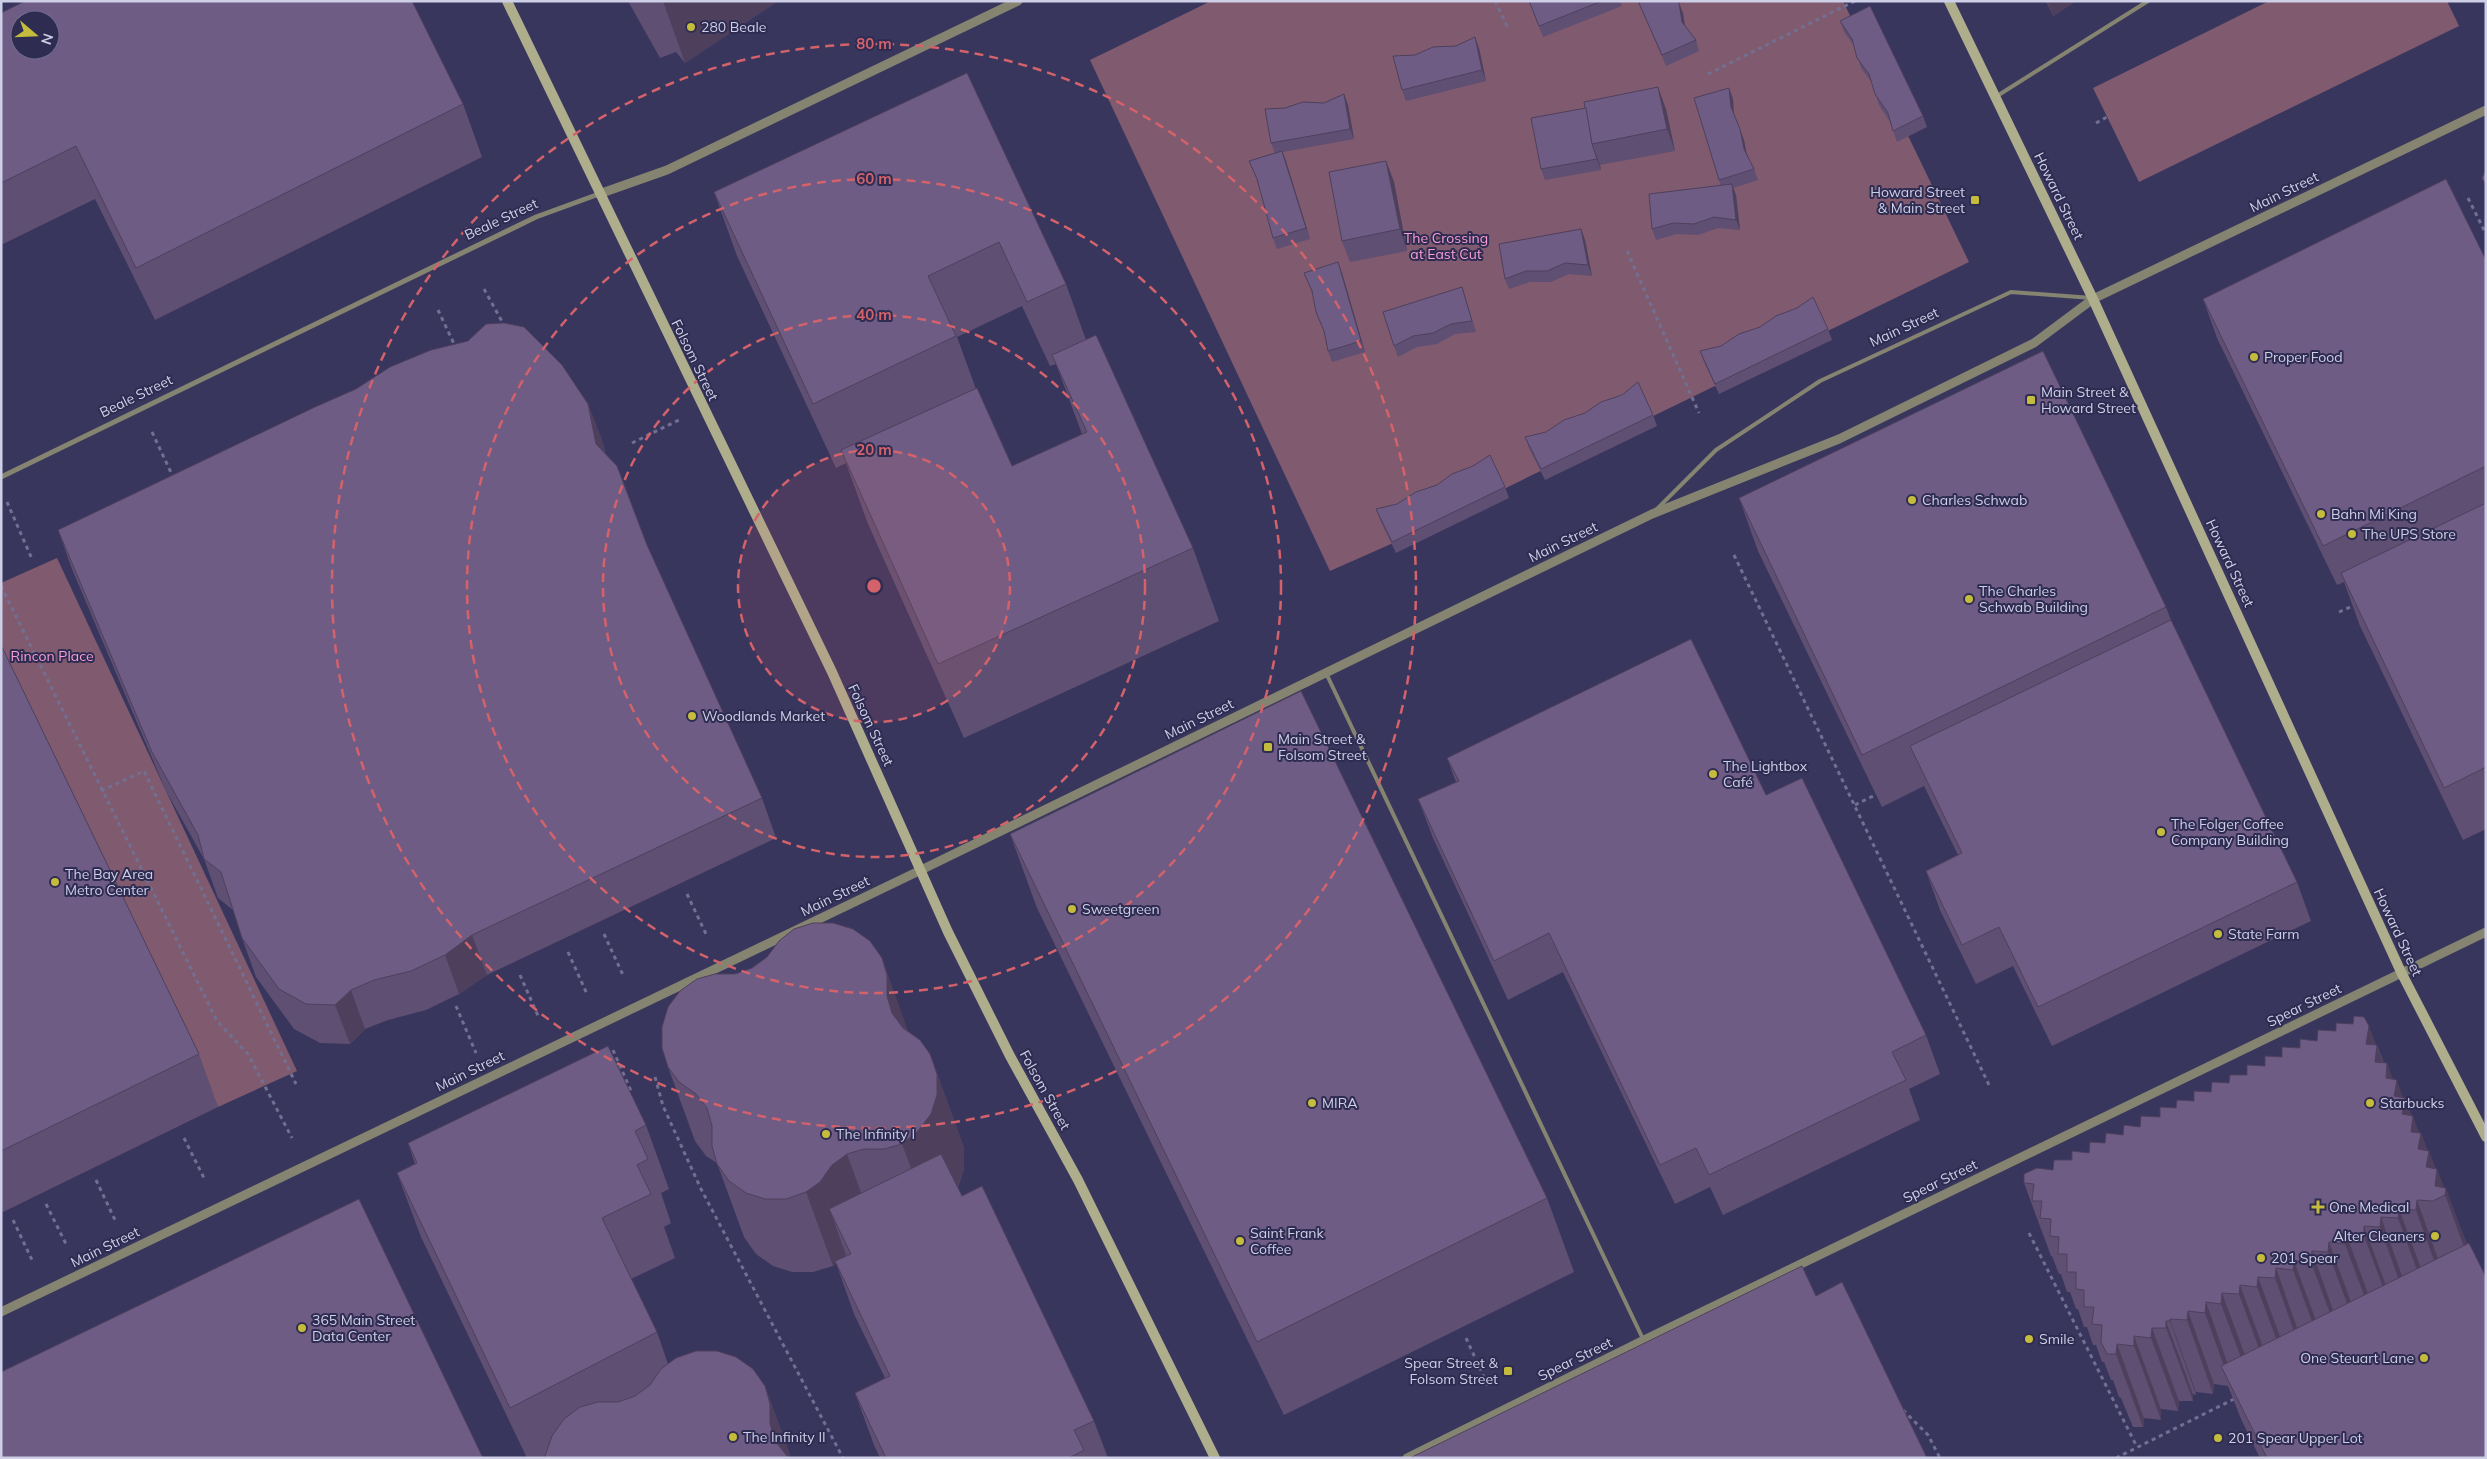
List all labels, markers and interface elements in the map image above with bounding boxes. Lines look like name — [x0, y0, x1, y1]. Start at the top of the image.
north arrow — [10, 10, 60, 60]
place label: 280 Beale — [701, 18, 766, 36]
marker: 280 Beale — [685, 21, 697, 33]
text: N — [37, 31, 58, 47]
text: 80 m — [856, 34, 892, 53]
street label: Howard Street — [2030, 149, 2088, 243]
street label: Main Street — [2247, 168, 2321, 216]
text: 60 m — [856, 169, 892, 188]
place label: Howard Street & Main Street — [1870, 183, 1965, 217]
street label: Beale Street — [461, 194, 541, 244]
marker: Howard Street & Main Street — [1969, 194, 1981, 206]
park label: The Crossing at East Cut — [1404, 229, 1488, 263]
street label: Main Street — [1867, 303, 1942, 351]
text: 40 m — [856, 305, 892, 324]
street label: Folsom Street — [668, 316, 723, 404]
place label: Proper Food — [2264, 348, 2343, 366]
marker: Proper Food — [2248, 351, 2260, 363]
street label: Beale Street — [97, 371, 175, 421]
place label: Main Street & Howard Street — [2041, 383, 2136, 417]
marker: Main Street & Howard Street — [2025, 394, 2037, 406]
text: 20 m — [856, 440, 892, 459]
place label: Charles Schwab — [1922, 491, 2027, 509]
marker: Charles Schwab — [1906, 494, 1918, 506]
place label: Bahn Mi King — [2331, 505, 2417, 523]
marker: Bahn Mi King — [2315, 508, 2327, 520]
street label: Howard Street — [2202, 516, 2258, 610]
street label: Main Street — [1526, 518, 1600, 566]
place label: The UPS Store — [2362, 525, 2456, 543]
marker: The UPS Store — [2346, 528, 2358, 540]
centre of rings — [865, 577, 883, 595]
place label: The Charles Schwab Building — [1979, 582, 2088, 616]
marker: The Charles Schwab Building — [1963, 593, 1975, 605]
park label: Rincon Place — [10, 647, 94, 665]
street label: Folsom Street — [844, 681, 898, 769]
street label: Main Street — [1162, 695, 1236, 743]
place label: Woodlands Market — [702, 707, 825, 725]
marker: Woodlands Market — [686, 710, 698, 722]
place label: Main Street & Folsom Street — [1278, 730, 1367, 764]
marker: Main Street & Folsom Street — [1262, 741, 1274, 753]
place label: The Lightbox Café — [1723, 757, 1808, 791]
marker: The Lightbox Café — [1707, 768, 1719, 780]
place label: The Folger Coffee Company Building — [2171, 815, 2289, 849]
marker: The Folger Coffee Company Building — [2155, 826, 2167, 838]
place label: The Bay Area Metro Center — [65, 865, 153, 899]
street label: Main Street — [798, 872, 872, 920]
marker: The Bay Area Metro Center — [49, 876, 61, 888]
street label: Howard Street — [2370, 885, 2426, 979]
place label: Sweetgreen — [1082, 900, 1160, 918]
marker: Sweetgreen — [1066, 903, 1078, 915]
place label: State Farm — [2228, 925, 2299, 943]
marker: State Farm — [2212, 928, 2224, 940]
street label: Spear Street — [2264, 979, 2344, 1031]
street label: Main Street — [433, 1047, 507, 1095]
street label: Folsom Street — [1016, 1047, 1074, 1133]
place label: MIRA — [1322, 1094, 1358, 1112]
place label: Starbucks — [2380, 1094, 2445, 1112]
marker: MIRA — [1306, 1097, 1318, 1109]
marker: Starbucks — [2364, 1097, 2376, 1109]
place label: The Infinity I — [836, 1125, 915, 1143]
marker: The Infinity I — [820, 1128, 832, 1140]
street label: Spear Street — [1900, 1155, 1980, 1207]
place label: One Medical — [2329, 1198, 2409, 1216]
marker: One Medical — [2311, 1200, 2325, 1214]
street label: Main Street — [68, 1223, 142, 1271]
place label: Saint Frank Coffee — [1250, 1224, 1325, 1258]
place label: Alter Cleaners — [2333, 1227, 2425, 1245]
marker: Alter Cleaners — [2429, 1230, 2441, 1242]
marker: Saint Frank Coffee — [1234, 1235, 1246, 1247]
place label: 201 Spear — [2271, 1249, 2339, 1267]
marker: 201 Spear — [2255, 1252, 2267, 1264]
place label: 365 Main Street Data Center — [312, 1311, 415, 1345]
marker: 365 Main Street Data Center — [296, 1322, 308, 1334]
place label: Smile — [2039, 1330, 2074, 1348]
street label: Spear Street — [1535, 1333, 1615, 1385]
marker: Smile — [2023, 1333, 2035, 1345]
place label: One Steuart Lane — [2300, 1349, 2414, 1367]
marker: One Steuart Lane — [2418, 1352, 2430, 1364]
place label: Spear Street & Folsom Street — [1404, 1354, 1499, 1388]
marker: Spear Street & Folsom Street — [1502, 1365, 1514, 1377]
place label: The Infinity II — [743, 1428, 826, 1446]
place label: 201 Spear Upper Lot — [2228, 1429, 2363, 1447]
marker: The Infinity II — [727, 1431, 739, 1443]
marker: 201 Spear Upper Lot — [2212, 1432, 2224, 1444]

